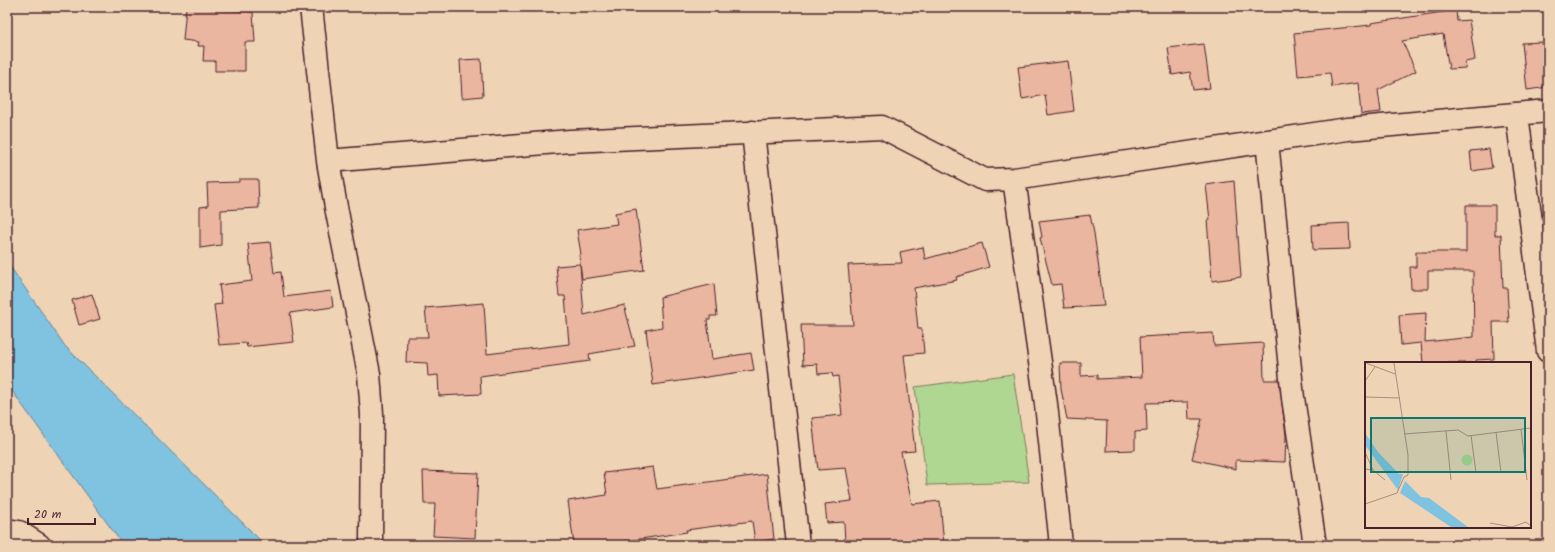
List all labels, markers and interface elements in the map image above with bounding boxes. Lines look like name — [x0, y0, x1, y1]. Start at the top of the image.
inset map — [1365, 362, 1531, 528]
scale bar — [28, 500, 95, 526]
text: 20 m — [34, 505, 62, 524]

